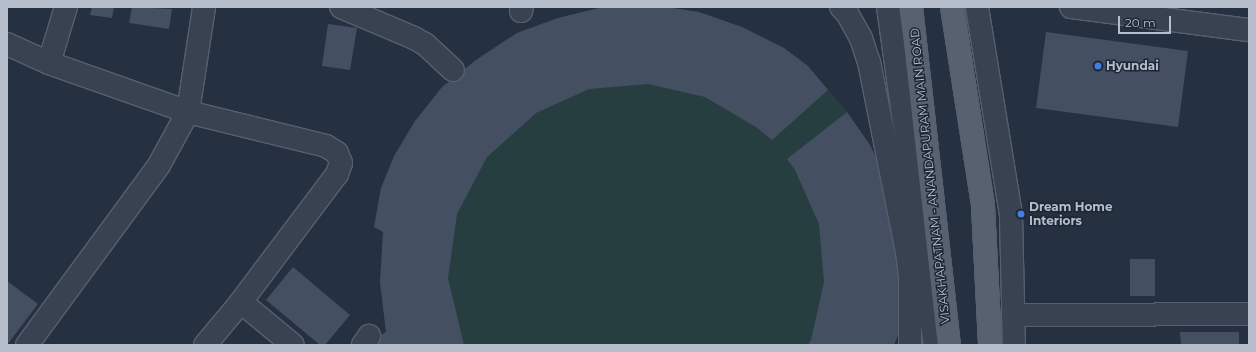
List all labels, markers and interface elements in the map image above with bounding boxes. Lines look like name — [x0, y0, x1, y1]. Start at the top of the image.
scale bar — [1120, 8, 1173, 34]
text: 20 m — [1125, 15, 1156, 30]
street label: VISAKHAPATNAM - ANANDAPURAM MAIN ROAD — [907, 27, 953, 325]
place label: Hyundai — [1106, 59, 1159, 73]
marker: Hyundai — [1093, 61, 1103, 71]
place label: Dream Home Interiors — [1029, 200, 1113, 228]
marker: Dream Home Interiors — [1016, 209, 1026, 219]

